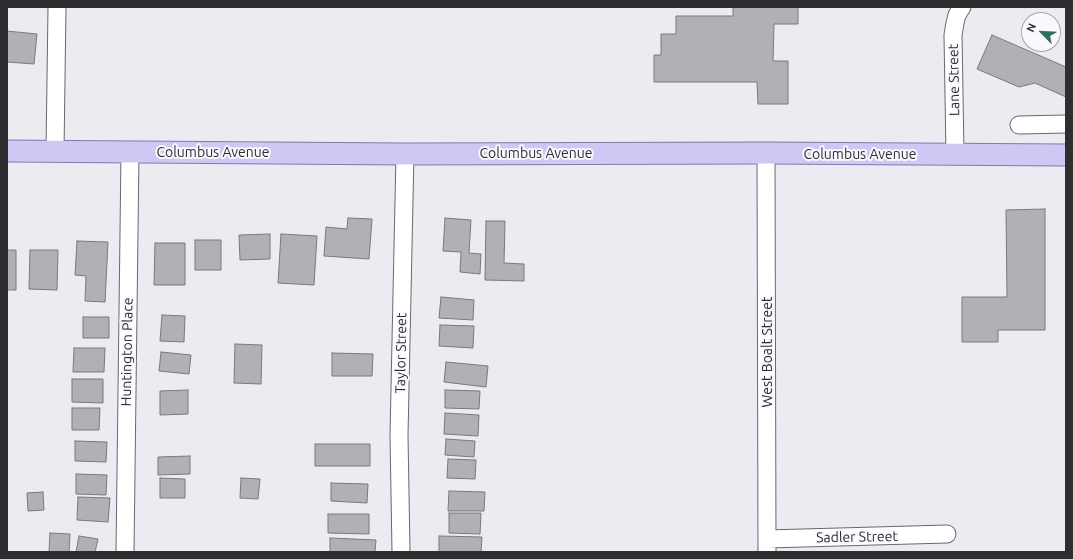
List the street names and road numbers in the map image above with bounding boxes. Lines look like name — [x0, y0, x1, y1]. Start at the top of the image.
street label: Lane Street — [945, 44, 963, 116]
street label: Columbus Avenue — [156, 144, 270, 160]
street label: Columbus Avenue — [479, 145, 593, 161]
street label: Columbus Avenue — [803, 146, 917, 162]
street label: Huntington Place — [118, 297, 136, 407]
street label: West Boalt Street — [759, 297, 775, 407]
street label: Taylor Street — [392, 313, 410, 393]
street label: Sadler Street — [816, 528, 898, 546]

